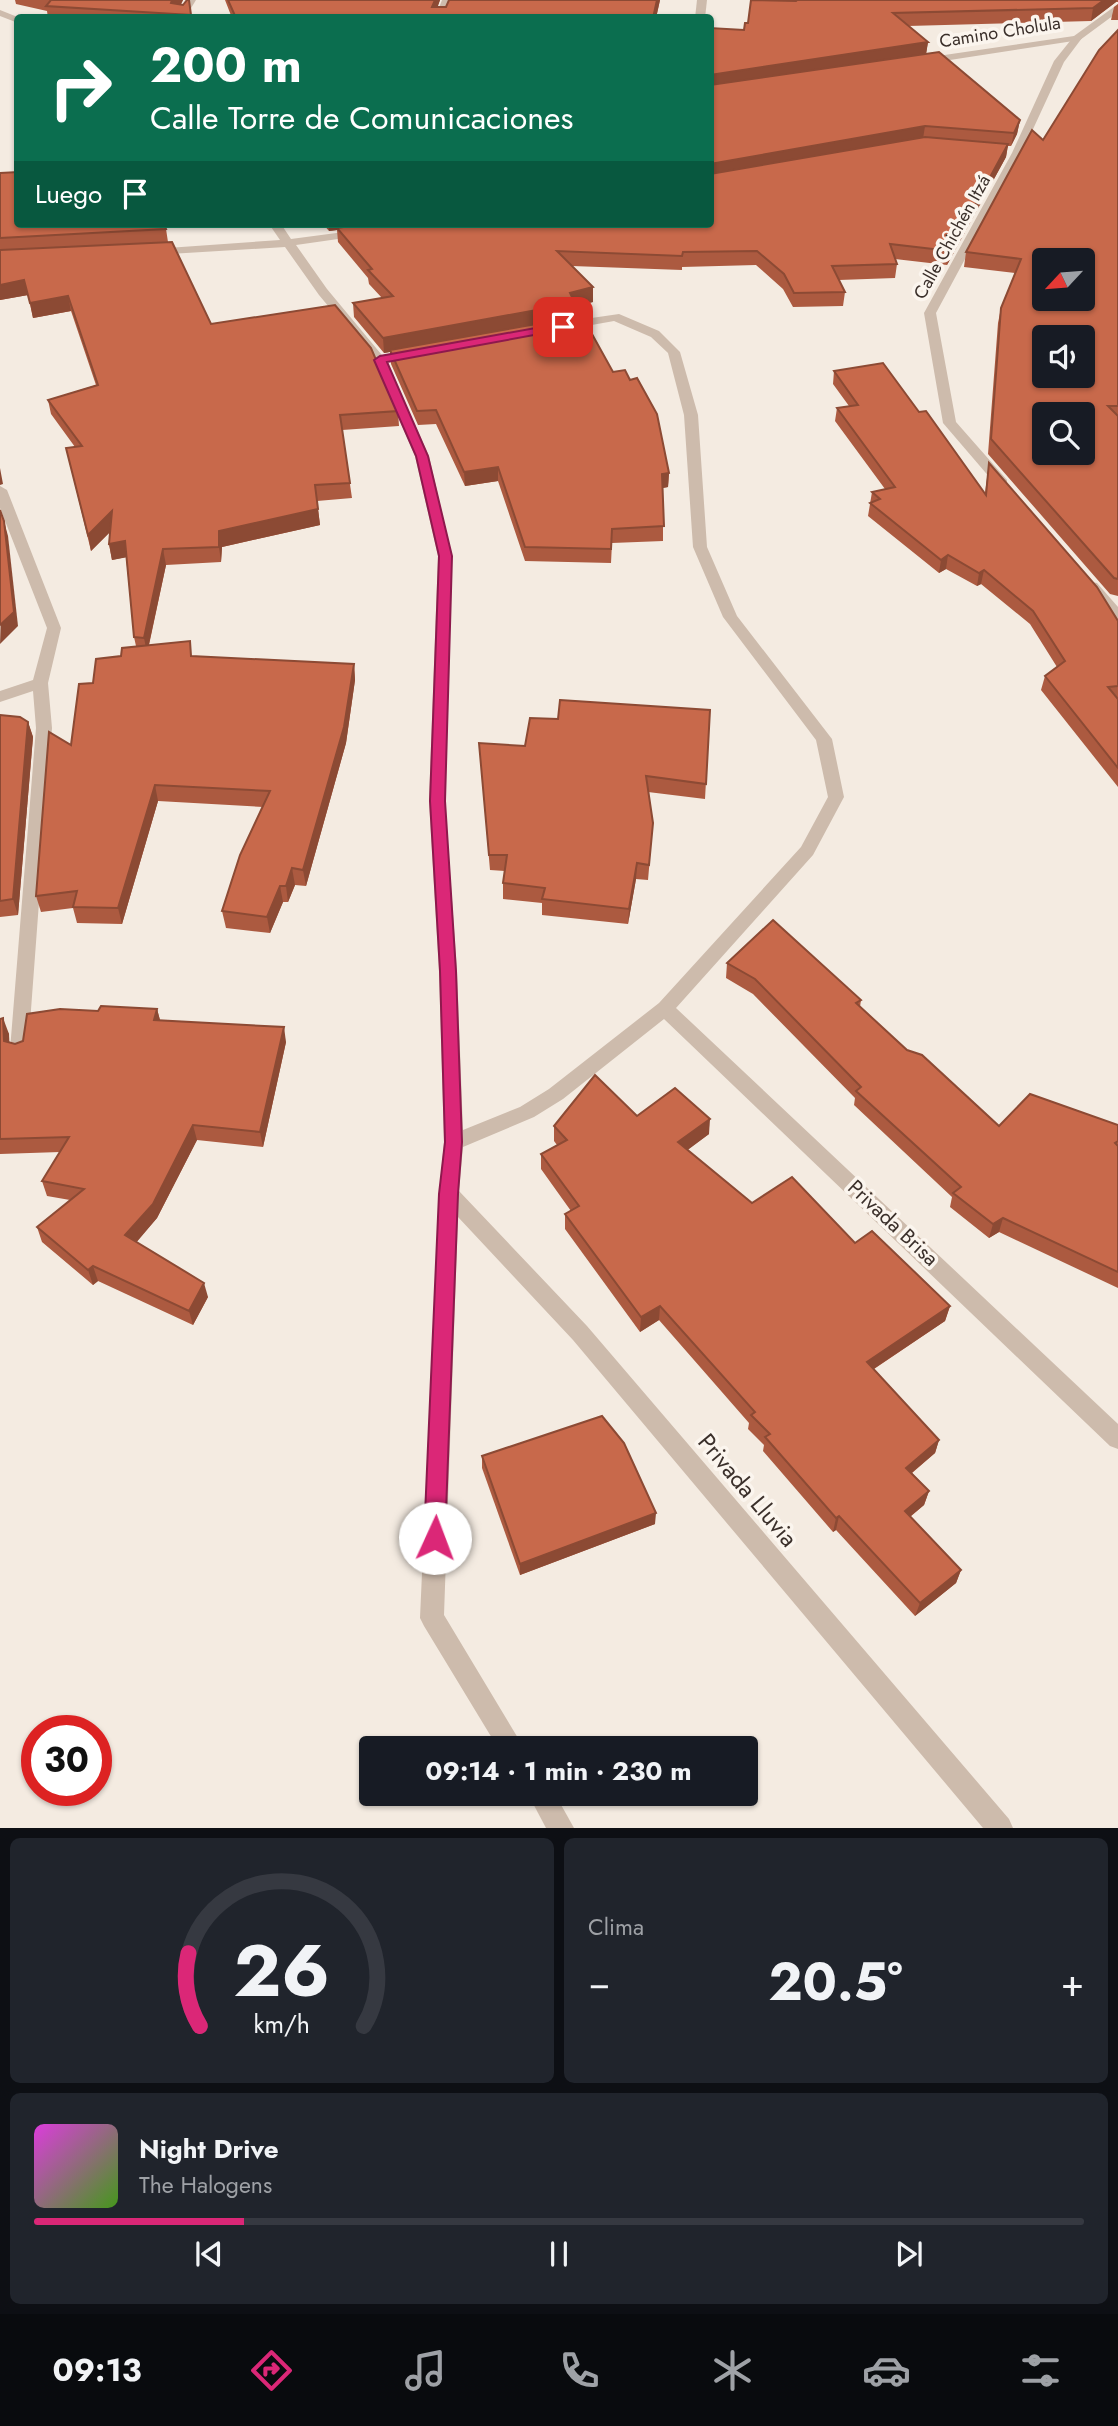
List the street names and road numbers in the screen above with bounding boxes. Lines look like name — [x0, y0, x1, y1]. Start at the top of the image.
street label: Camino Cholula — [938, 10, 1062, 54]
street label: Calle Chichén Itzá — [907, 170, 997, 304]
street label: Privada Brisa — [841, 1173, 945, 1273]
street label: Privada Lluvia — [690, 1426, 806, 1554]

